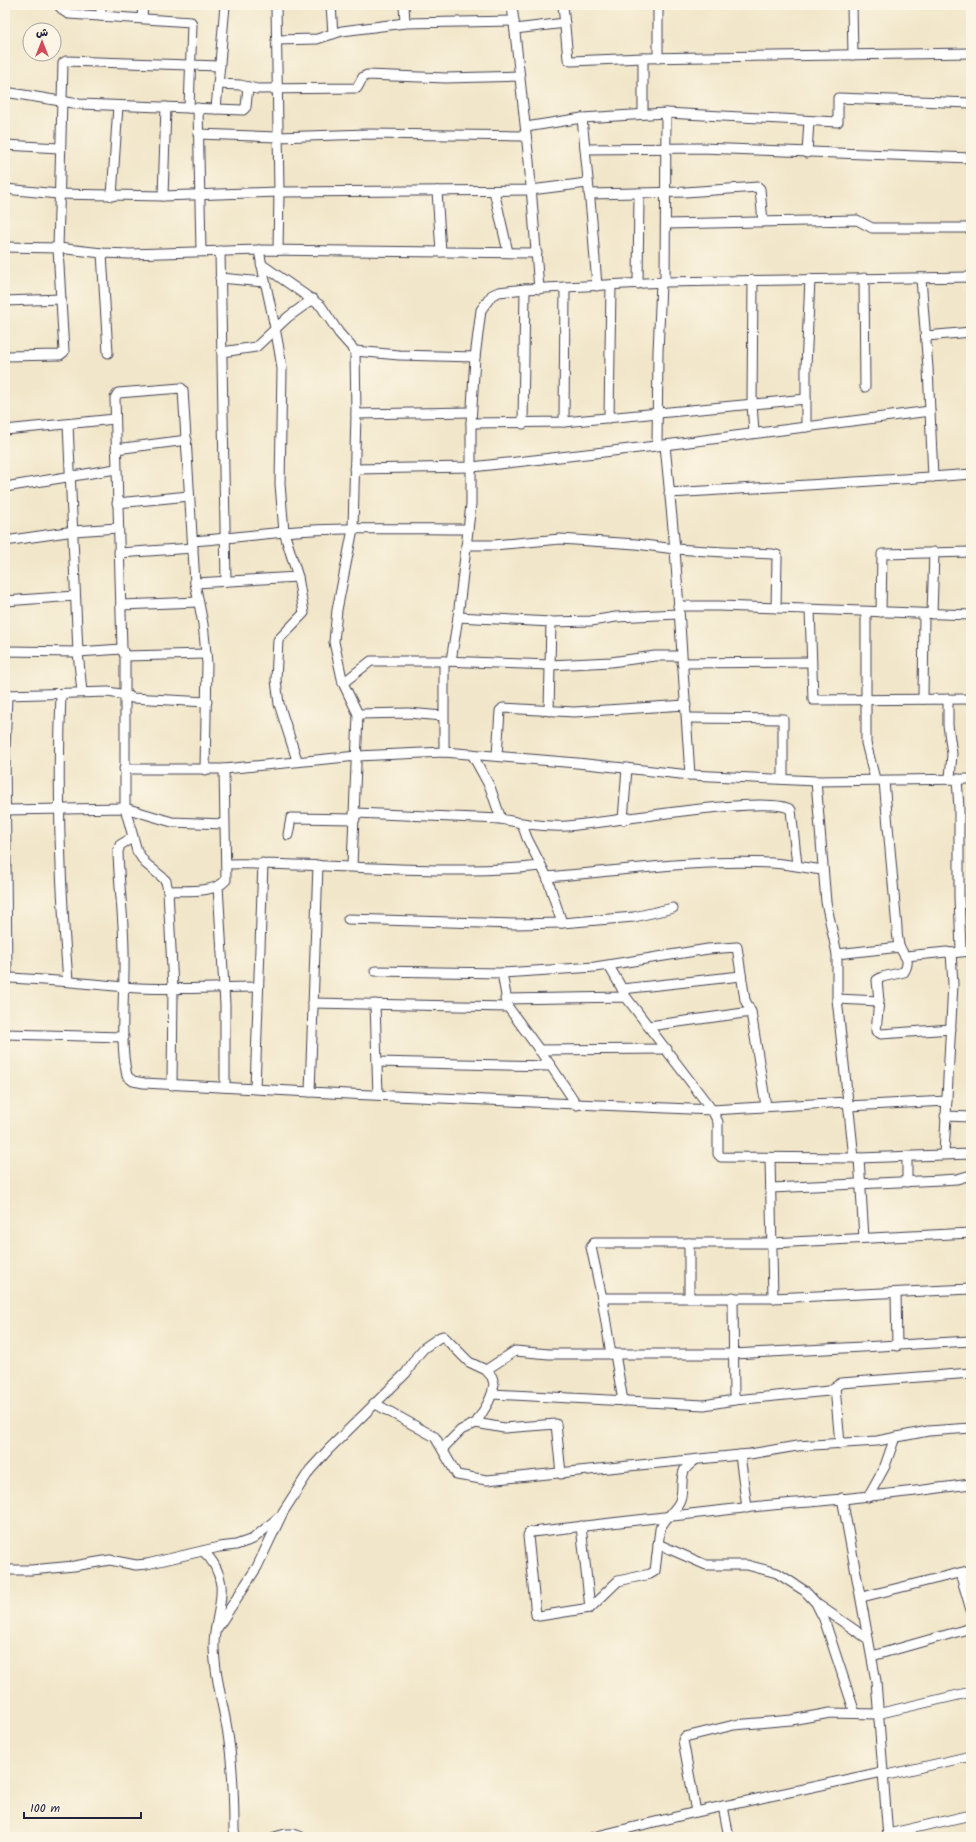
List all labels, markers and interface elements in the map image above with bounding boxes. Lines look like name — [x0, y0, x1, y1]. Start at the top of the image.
north arrow — [22, 22, 62, 62]
text: ش — [36, 24, 48, 42]
scale bar — [24, 1794, 141, 1820]
text: 100 m — [30, 1799, 61, 1818]

